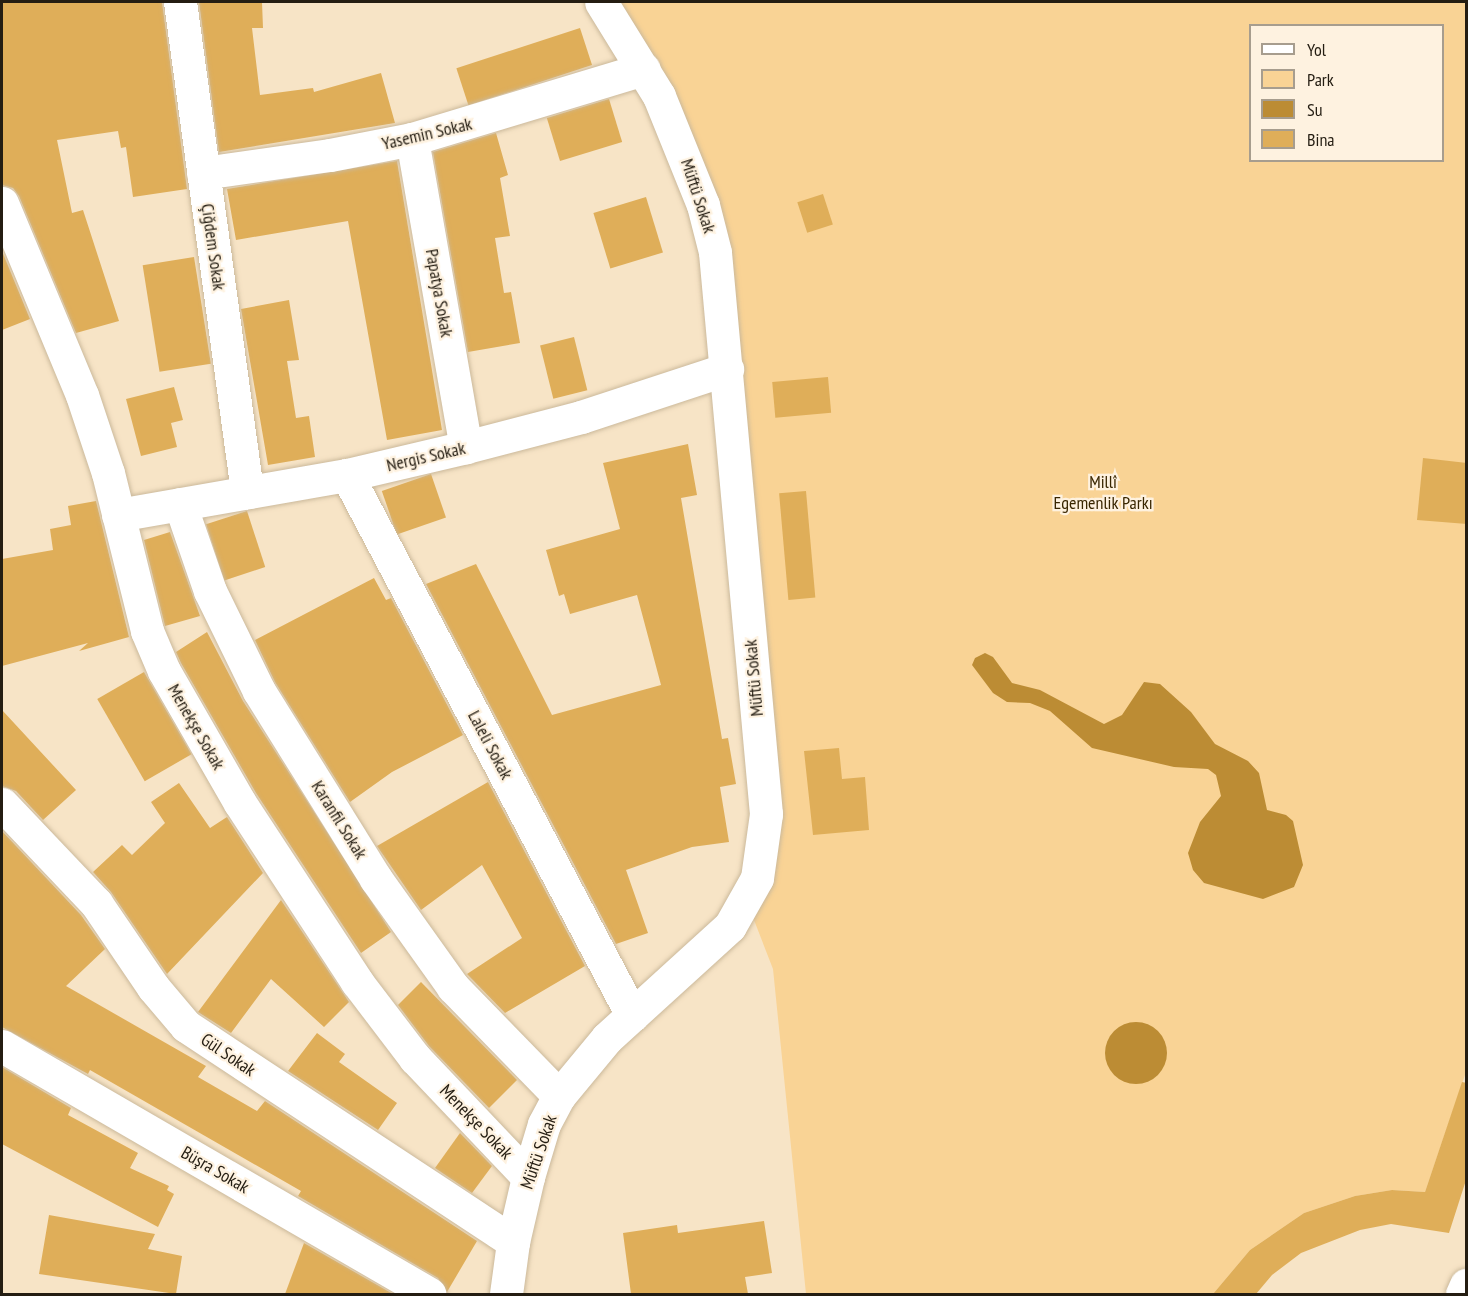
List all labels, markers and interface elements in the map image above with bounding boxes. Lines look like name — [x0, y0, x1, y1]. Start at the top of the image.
legend — [1249, 24, 1444, 162]
text: Yol — [1307, 38, 1326, 61]
text: Park — [1307, 68, 1334, 91]
text: Su — [1307, 98, 1323, 121]
street label: Yasemin Sokak — [380, 113, 474, 155]
text: Bina — [1307, 128, 1335, 151]
street label: Müftü Sokak — [676, 156, 720, 236]
street label: Çiğdem Sokak — [196, 202, 230, 292]
street label: Papatya Sokak — [421, 247, 457, 339]
street label: Nergis Sokak — [384, 437, 468, 477]
park label: Millî Egemenlik Parkı — [1053, 472, 1153, 514]
street label: Müftü Sokak — [740, 639, 768, 717]
street label: Menekşe Sokak — [163, 680, 229, 774]
street label: Laleli Sokak — [463, 707, 517, 783]
street label: Karanfil Sokak — [306, 777, 372, 863]
street label: Gül Sokak — [197, 1029, 259, 1081]
street label: Menekşe Sokak — [435, 1080, 517, 1164]
street label: Müftü Sokak — [516, 1112, 562, 1192]
street label: Büşra Sokak — [177, 1142, 253, 1198]

